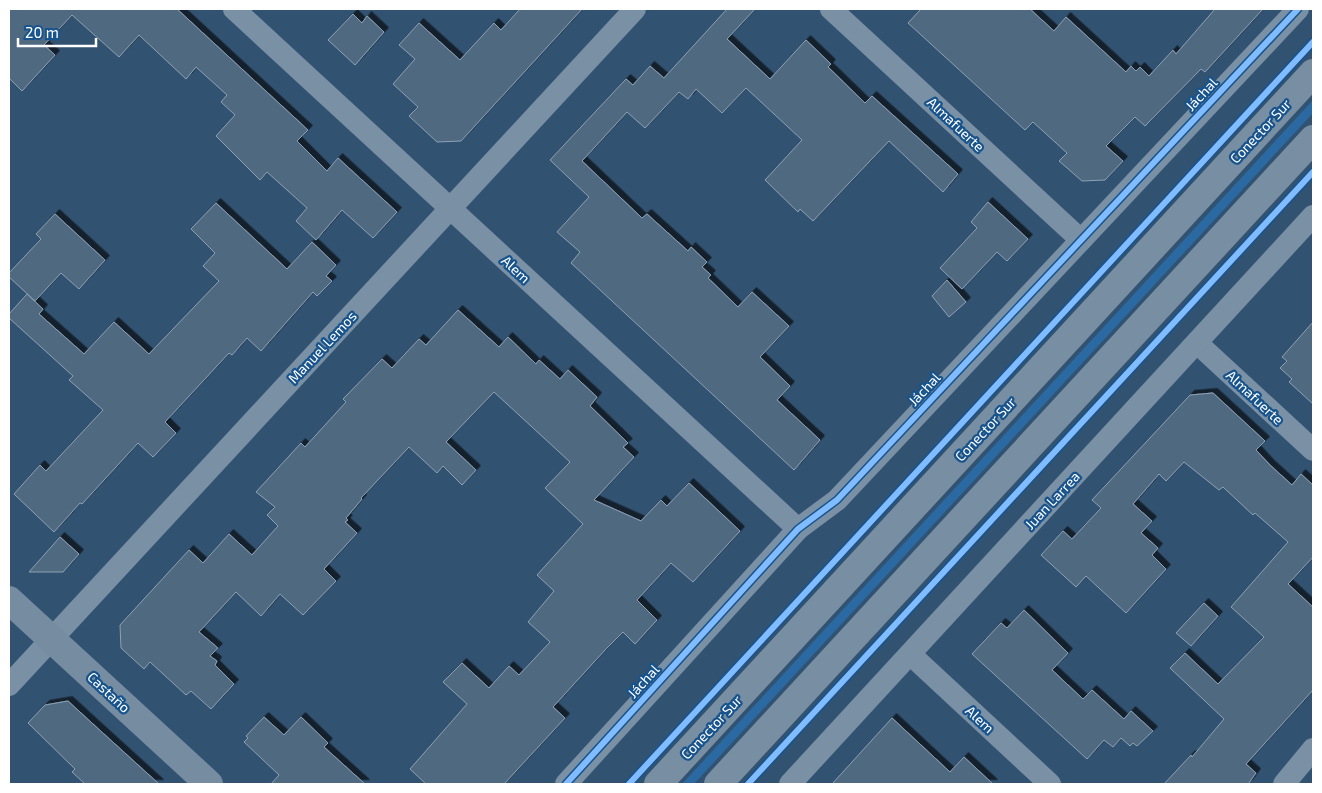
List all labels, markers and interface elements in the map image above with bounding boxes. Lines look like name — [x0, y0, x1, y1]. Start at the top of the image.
scale bar — [18, 15, 95, 47]
text: 20 m — [25, 23, 59, 41]
street label: Jáchal — [1181, 73, 1221, 114]
street label: Almafuerte — [924, 93, 988, 155]
street label: Conector Sur — [1226, 95, 1294, 167]
street label: Alem — [498, 252, 534, 286]
street label: Manuel Lemos — [284, 307, 360, 387]
street label: Almafuerte — [1223, 366, 1287, 428]
street label: Jáchal — [904, 368, 944, 409]
street label: Conector Sur — [951, 393, 1019, 465]
street label: Juan Larrea — [1021, 468, 1083, 532]
street label: Jáchal — [624, 660, 663, 701]
street label: Castaño — [84, 668, 134, 716]
street label: Conector Sur — [677, 691, 745, 763]
street label: Alem — [962, 702, 998, 736]

